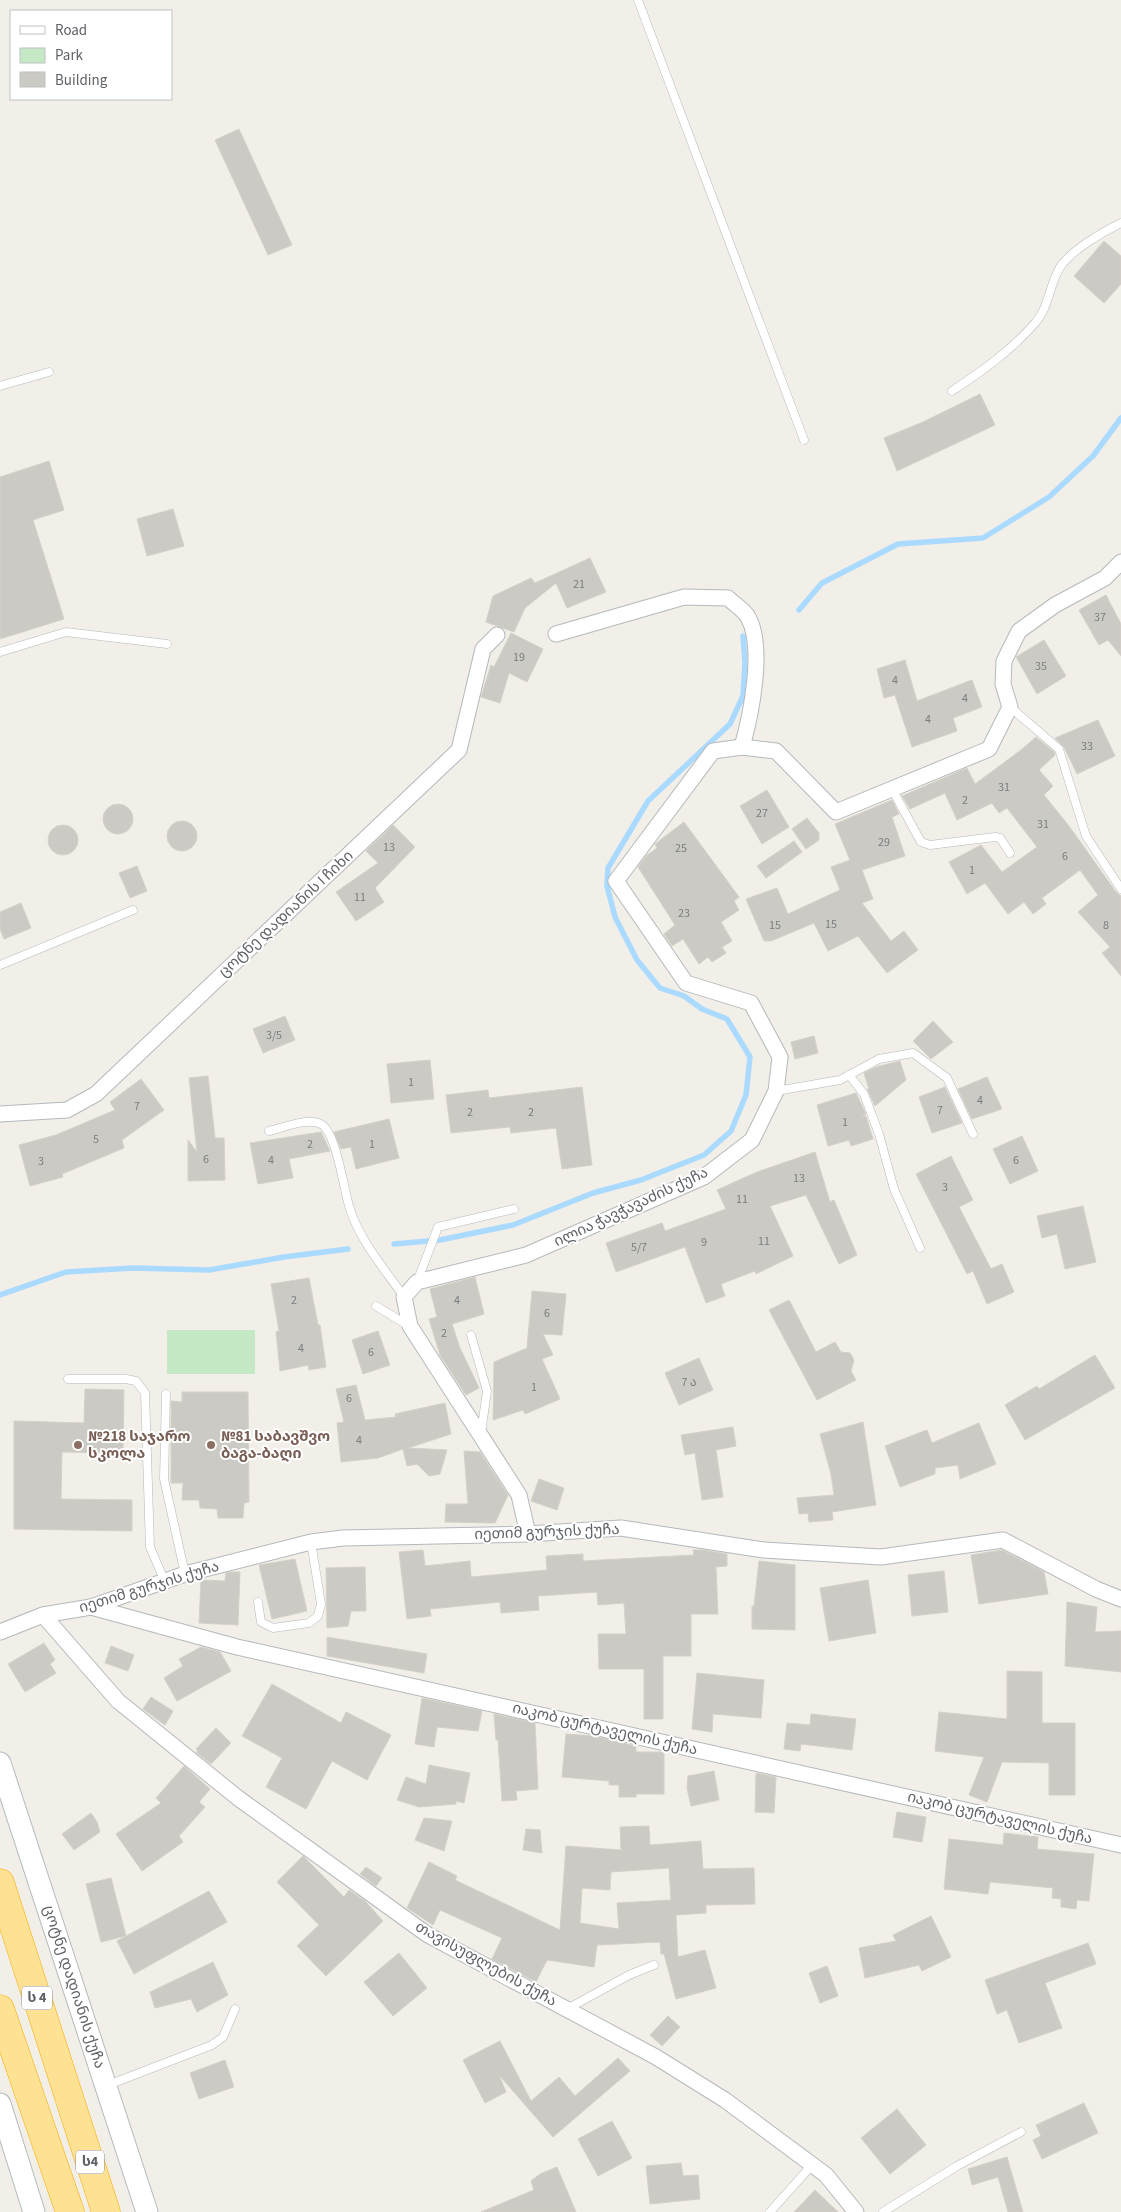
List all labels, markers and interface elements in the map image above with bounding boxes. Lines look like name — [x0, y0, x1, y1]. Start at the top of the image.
legend — [10, 10, 172, 100]
text: Road — [55, 20, 87, 41]
text: Park — [55, 45, 84, 66]
text: Building — [55, 70, 108, 91]
house number: 21 — [573, 576, 585, 593]
house number: 37 — [1094, 609, 1106, 626]
house number: 19 — [513, 649, 525, 666]
house number: 35 — [1035, 658, 1047, 675]
house number: 4 — [892, 672, 898, 689]
house number: 4 — [962, 690, 968, 707]
house number: 4 — [925, 711, 931, 728]
house number: 33 — [1081, 738, 1093, 755]
house number: 31 — [998, 779, 1010, 796]
house number: 2 — [962, 792, 968, 809]
house number: 27 — [756, 805, 768, 822]
house number: 31 — [1037, 816, 1049, 833]
house number: 29 — [878, 834, 890, 851]
house number: 13 — [383, 839, 395, 856]
house number: 25 — [675, 840, 687, 857]
street label: ცოტნე დადიანის I ჩიხი — [214, 846, 358, 982]
house number: 6 — [1062, 848, 1068, 865]
house number: 1 — [969, 862, 975, 879]
house number: 11 — [354, 889, 366, 906]
house number: 23 — [678, 905, 690, 922]
house number: 15 — [825, 916, 837, 933]
house number: 15 — [769, 917, 781, 934]
house number: 8 — [1103, 917, 1109, 934]
house number: 3/5 — [266, 1027, 282, 1044]
house number: 1 — [408, 1074, 414, 1091]
house number: 4 — [977, 1092, 983, 1109]
house number: 7 — [134, 1098, 140, 1115]
house number: 7 — [937, 1102, 943, 1119]
house number: 2 — [467, 1104, 473, 1121]
house number: 2 — [528, 1104, 534, 1121]
house number: 1 — [842, 1114, 848, 1131]
house number: 5 — [93, 1131, 99, 1148]
house number: 2 — [307, 1136, 313, 1153]
house number: 1 — [369, 1136, 375, 1153]
house number: 6 — [203, 1151, 209, 1168]
house number: 4 — [268, 1152, 274, 1169]
house number: 6 — [1013, 1152, 1019, 1169]
house number: 3 — [38, 1153, 44, 1170]
street label: ილია ჭავჭავაძის ქუჩა — [551, 1162, 711, 1252]
house number: 13 — [793, 1170, 805, 1187]
house number: 3 — [942, 1179, 948, 1196]
house number: 11 — [736, 1191, 748, 1208]
house number: 11 — [758, 1233, 770, 1250]
house number: 9 — [701, 1234, 707, 1251]
house number: 5/7 — [631, 1239, 647, 1256]
house number: 2 — [291, 1292, 297, 1309]
house number: 4 — [454, 1292, 460, 1309]
house number: 6 — [544, 1305, 550, 1322]
house number: 2 — [441, 1325, 447, 1342]
house number: 4 — [298, 1340, 304, 1357]
house number: 6 — [368, 1344, 374, 1361]
house number: 7 ა — [682, 1374, 696, 1391]
house number: 1 — [531, 1379, 537, 1396]
house number: 6 — [346, 1390, 352, 1407]
place label: №218 საჯარო სკოლა — [88, 1426, 191, 1464]
place label: №81 საბავშვო ბაგა-ბაღი — [221, 1426, 330, 1464]
house number: 4 — [356, 1432, 362, 1449]
marker: №218 საჯარო სკოლა — [72, 1439, 84, 1451]
marker: №81 საბავშვო ბაგა-ბაღი — [205, 1439, 217, 1451]
street label: იეთიმ გურჯის ქუჩა — [474, 1519, 620, 1545]
street label: იეთიმ გურჯის ქუჩა — [76, 1556, 222, 1618]
street label: იაკობ ცურტაველის ქუჩა — [510, 1697, 700, 1761]
street label: იაკობ ცურტაველის ქუჩა — [905, 1786, 1095, 1850]
street label: ცოტნე დადიანის ქუჩა — [38, 1903, 110, 2071]
street label: თავისუფლების ქუჩა — [411, 1916, 561, 2012]
road number: ს 4 — [22, 1986, 52, 2010]
road number: ს4 — [76, 2150, 104, 2174]

